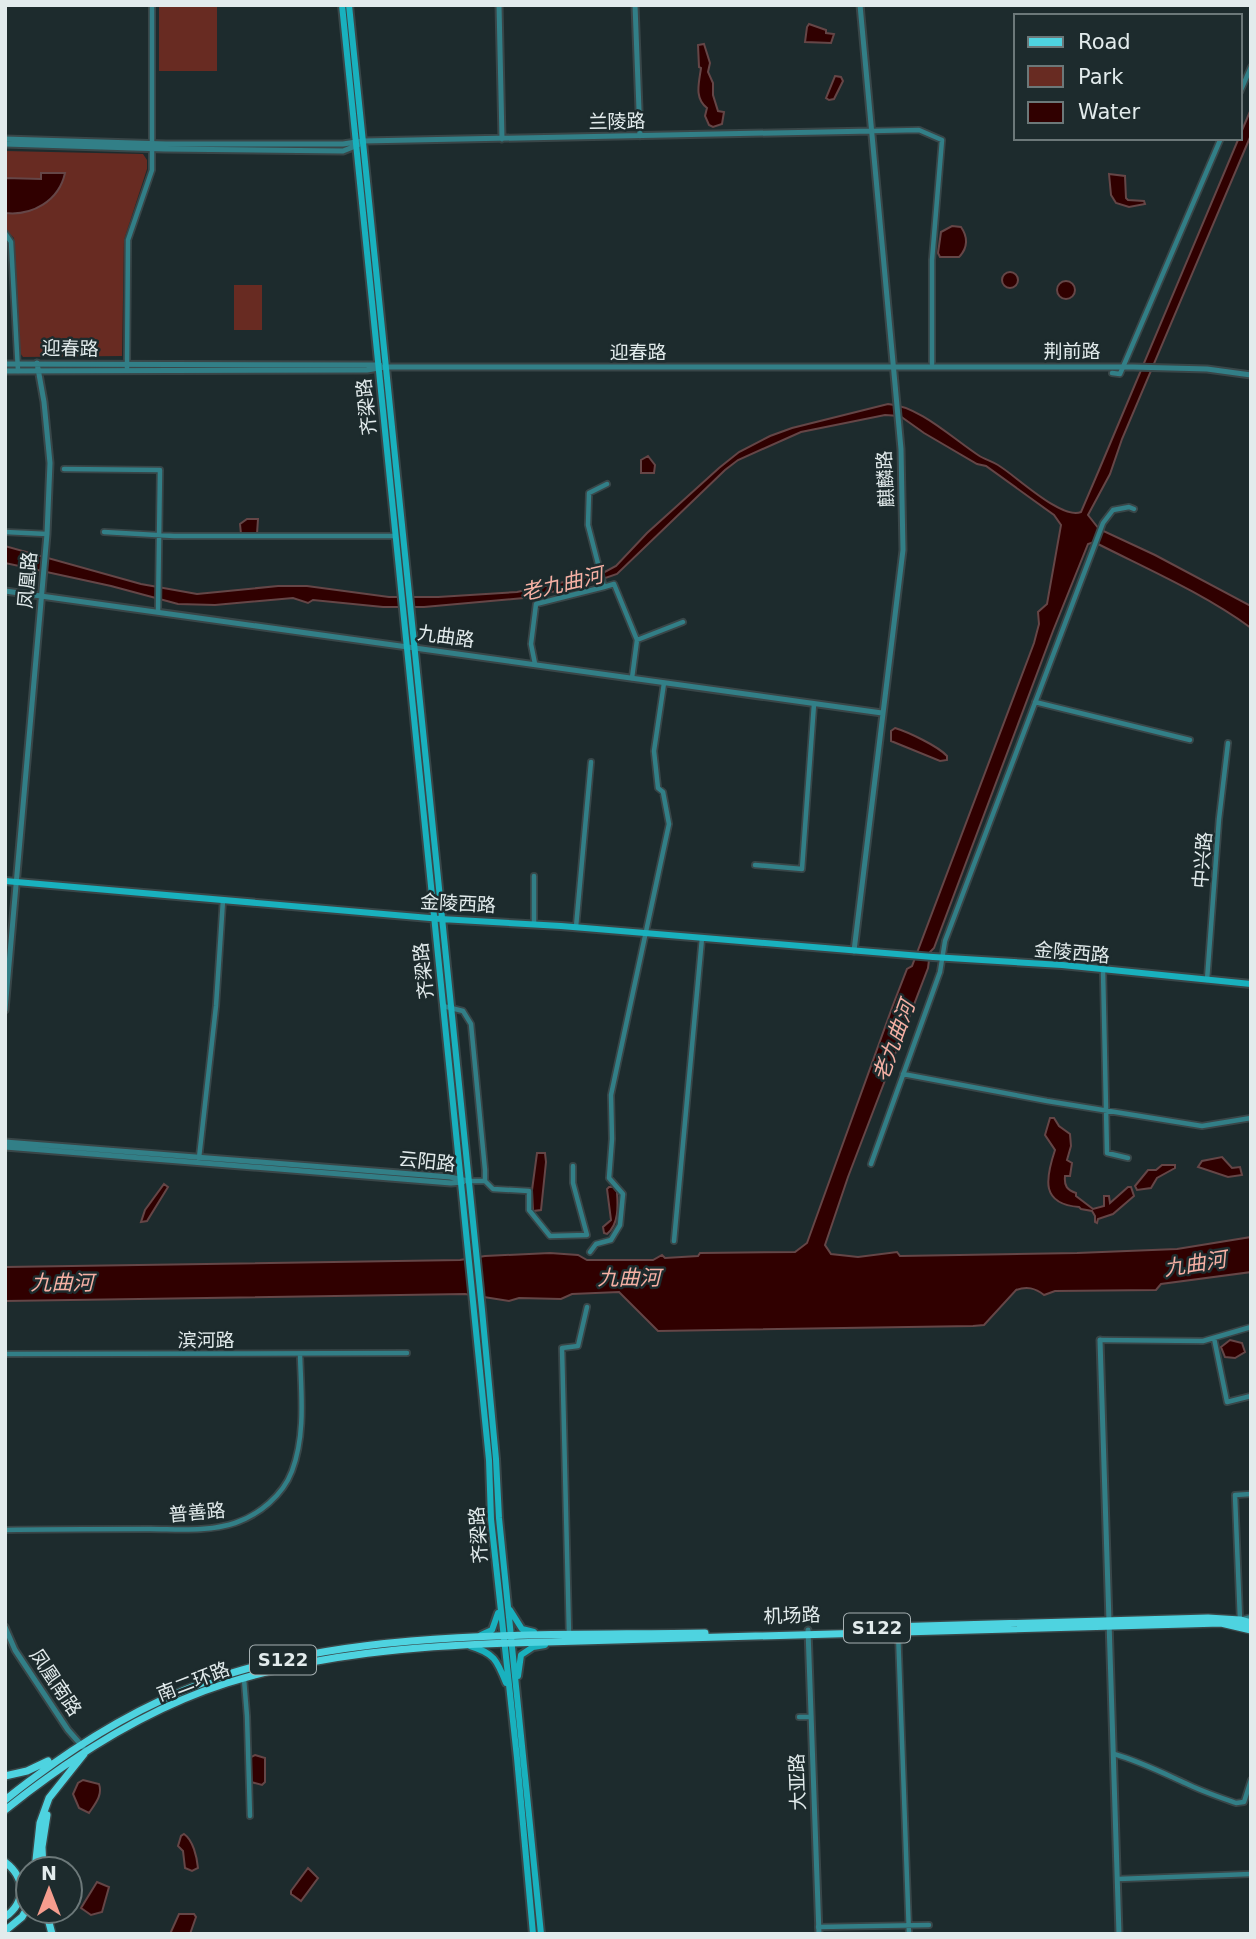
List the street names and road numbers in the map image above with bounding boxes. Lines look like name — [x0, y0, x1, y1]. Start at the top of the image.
street label: 兰陵路 — [588, 110, 646, 132]
street label: 迎春路 — [41, 337, 99, 359]
street label: 荆前路 — [1043, 340, 1101, 362]
street label: 迎春路 — [609, 341, 667, 363]
street label: 齐梁路 — [352, 377, 380, 437]
street label: 麒麟路 — [873, 450, 897, 508]
street label: 凤凰路 — [14, 551, 40, 609]
street label: 九曲路 — [416, 621, 476, 651]
street label: 中兴路 — [1189, 831, 1215, 889]
street label: 金陵西路 — [419, 890, 497, 916]
street label: 金陵西路 — [1033, 938, 1111, 966]
street label: 齐梁路 — [409, 941, 437, 1001]
street label: 云阳路 — [397, 1147, 457, 1175]
street label: 滨河路 — [177, 1329, 235, 1351]
street label: 普善路 — [168, 1499, 226, 1525]
street label: 齐梁路 — [465, 1506, 491, 1564]
street label: 机场路 — [763, 1603, 821, 1627]
road number: S122 — [844, 1614, 910, 1643]
street label: 凤凰南路 — [26, 1644, 86, 1720]
road number: S122 — [250, 1646, 316, 1674]
street label: 南二环路 — [154, 1657, 232, 1705]
street label: 大亚路 — [785, 1753, 809, 1811]

